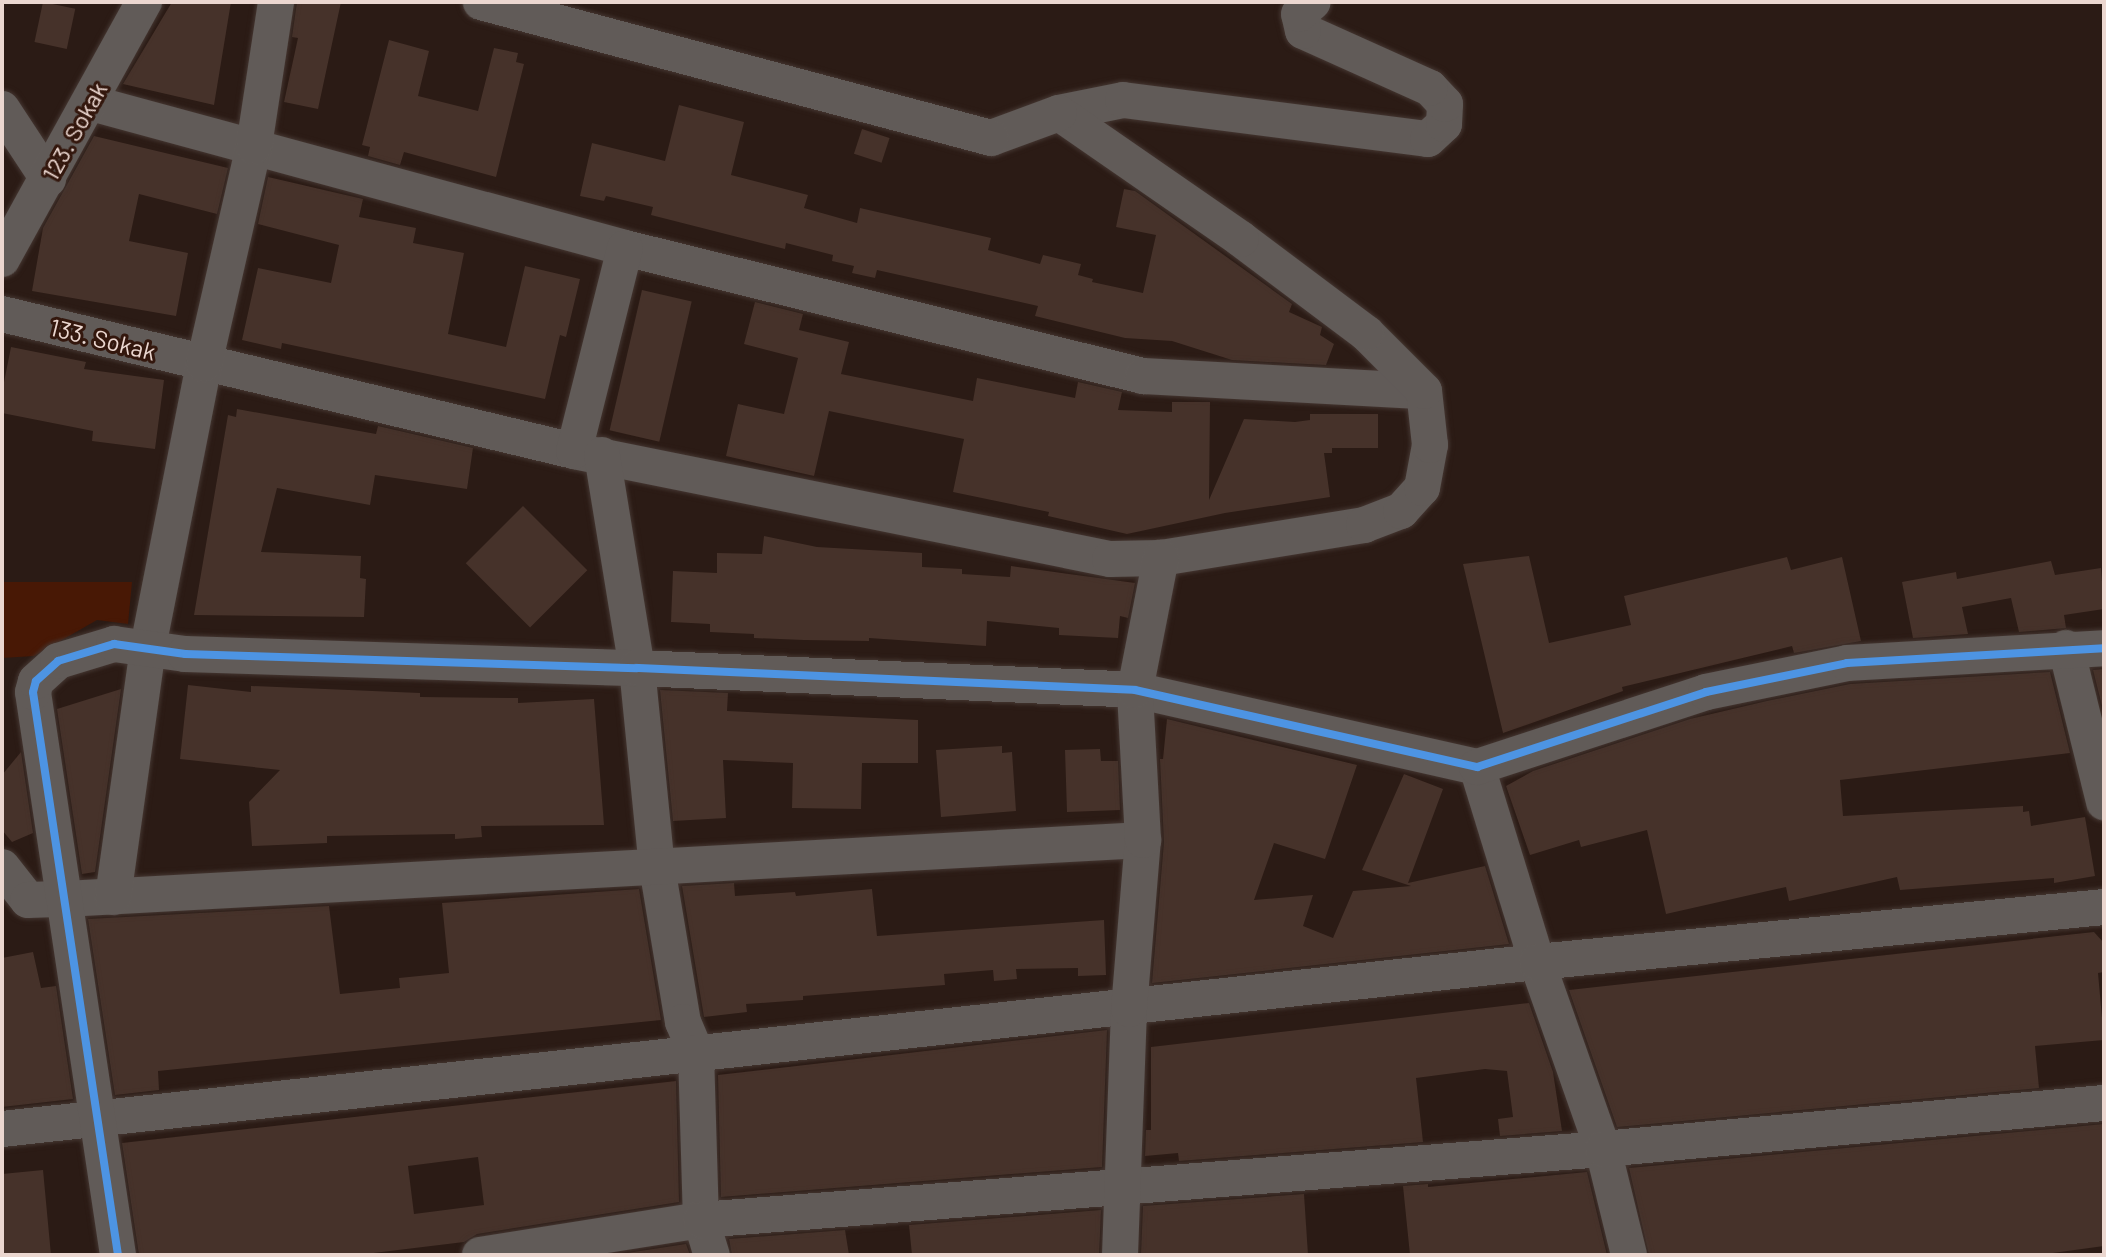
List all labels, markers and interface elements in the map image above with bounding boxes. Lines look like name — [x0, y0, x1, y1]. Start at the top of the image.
street label: 123. Sokak — [35, 77, 113, 185]
street label: 133. Sokak — [47, 312, 159, 366]

